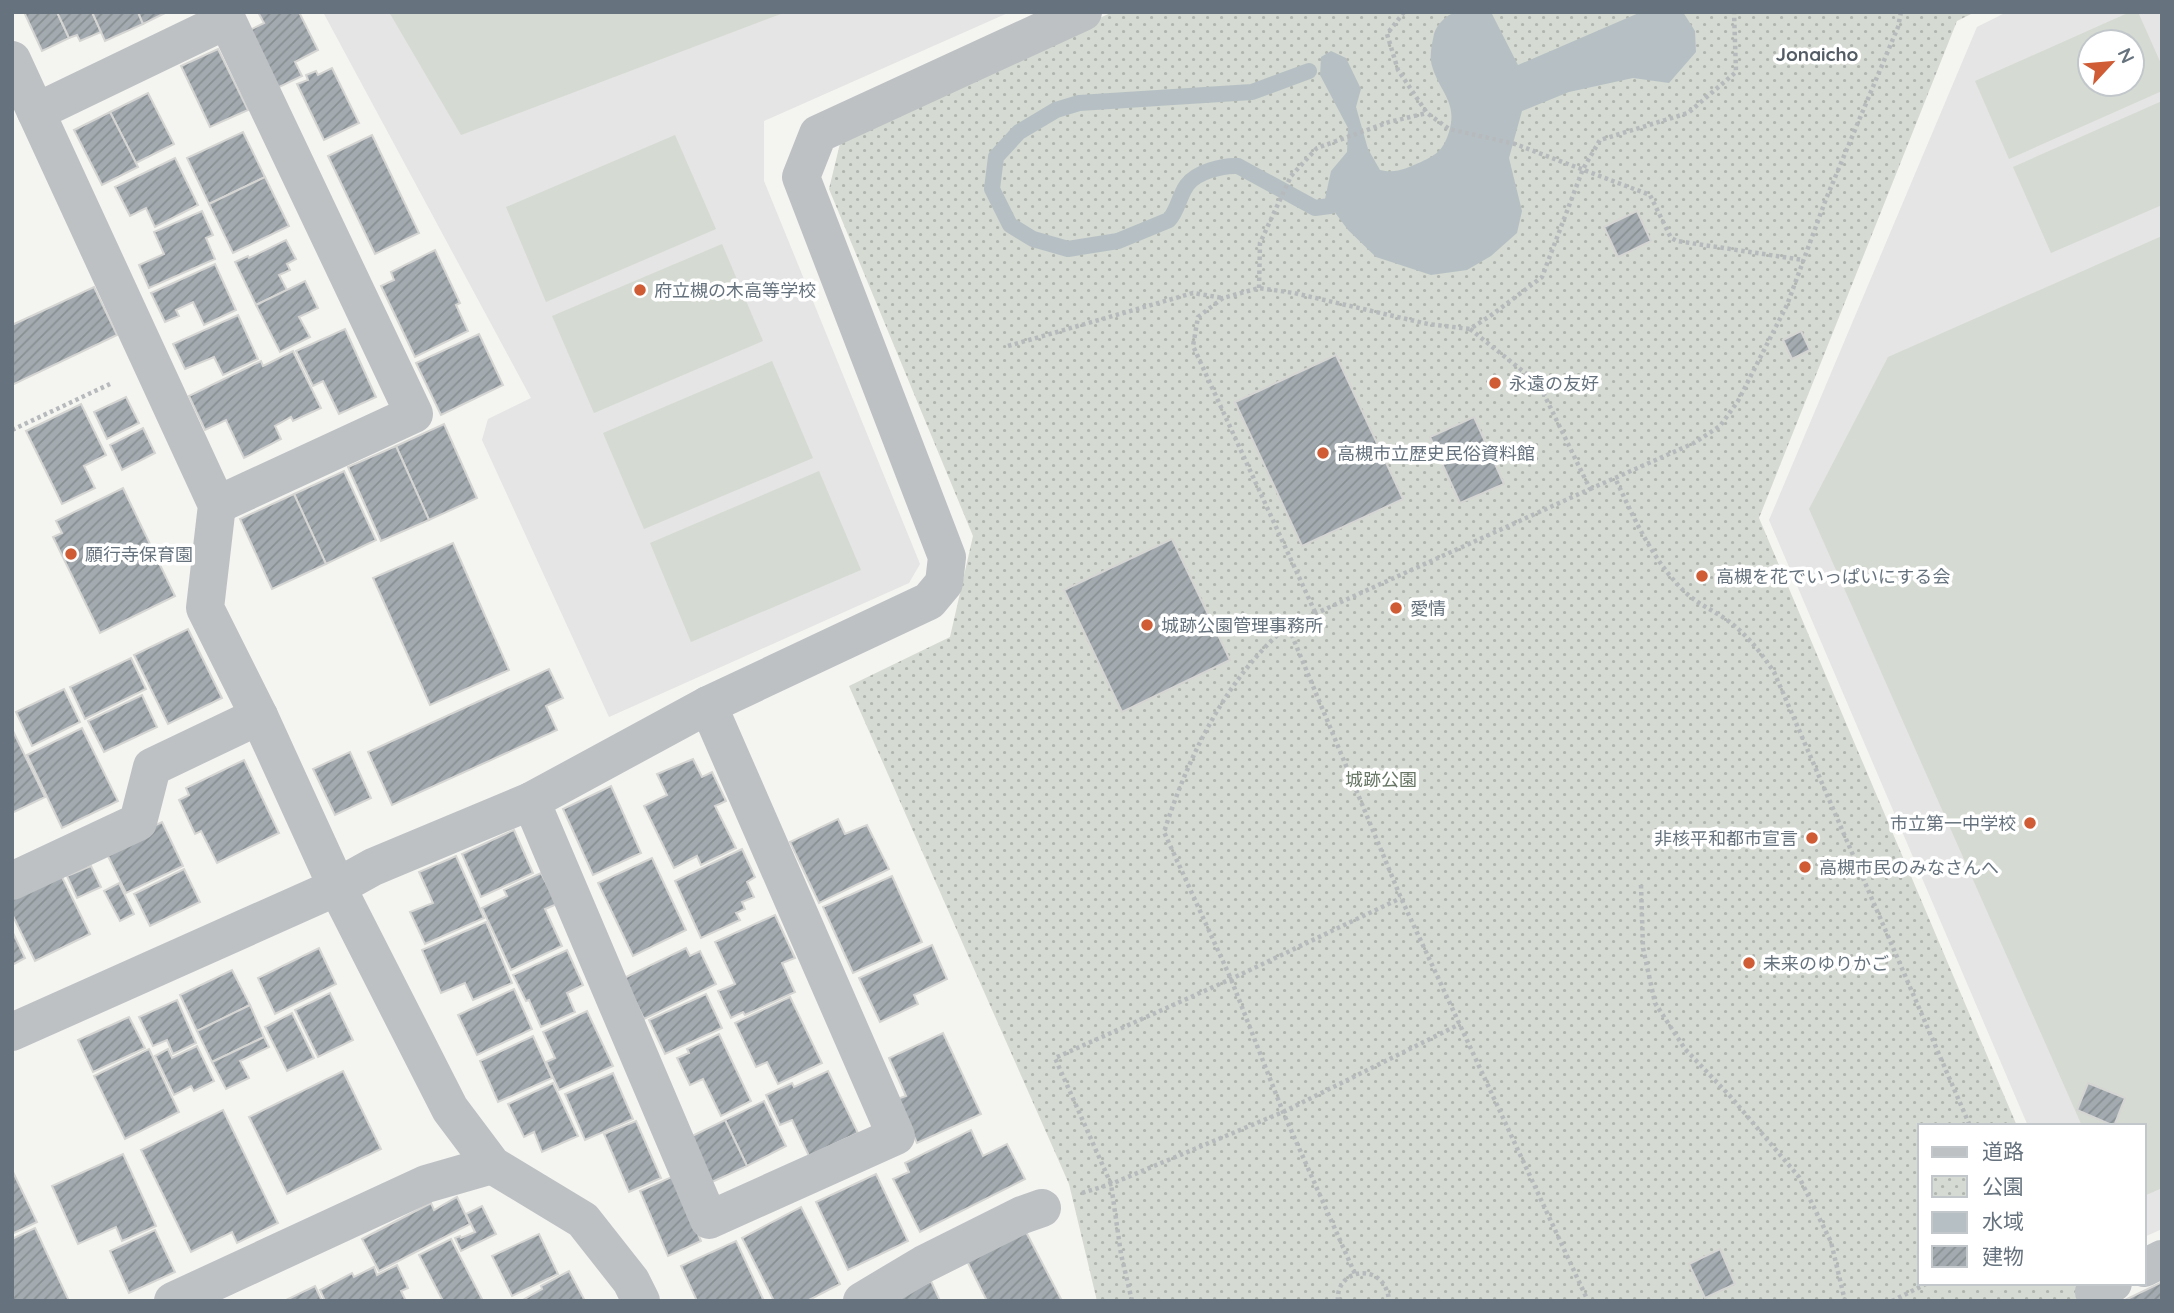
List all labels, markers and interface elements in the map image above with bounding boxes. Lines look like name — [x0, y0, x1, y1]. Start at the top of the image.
north arrow — [2076, 28, 2146, 98]
district label: Jonaicho — [1776, 42, 1859, 66]
text: N — [2112, 44, 2140, 67]
place label: 府立槻の木高等学校 — [654, 279, 816, 302]
marker: 府立槻の木高等学校 — [632, 282, 648, 298]
place label: 永遠の友好 — [1509, 372, 1599, 395]
marker: 永遠の友好 — [1487, 375, 1503, 391]
place label: 高槻市立歴史民俗資料館 — [1337, 442, 1535, 465]
marker: 高槻市立歴史民俗資料館 — [1315, 445, 1331, 461]
place label: 願行寺保育園 — [85, 543, 193, 566]
marker: 願行寺保育園 — [63, 546, 79, 562]
place label: 高槻を花でいっぱいにする会 — [1716, 565, 1950, 588]
marker: 高槻を花でいっぱいにする会 — [1694, 568, 1710, 584]
place label: 愛情 — [1410, 597, 1446, 620]
marker: 愛情 — [1388, 600, 1404, 616]
place label: 城跡公園管理事務所 — [1161, 614, 1323, 637]
marker: 城跡公園管理事務所 — [1139, 617, 1155, 633]
park label: 城跡公園 — [1345, 768, 1417, 791]
place label: 市立第一中学校 — [1890, 812, 2016, 835]
marker: 市立第一中学校 — [2022, 815, 2038, 831]
place label: 非核平和都市宣言 — [1654, 827, 1798, 850]
marker: 非核平和都市宣言 — [1804, 830, 1820, 846]
place label: 高槻市民のみなさんへ — [1819, 856, 1999, 879]
marker: 高槻市民のみなさんへ — [1797, 859, 1813, 875]
place label: 未来のゆりかご — [1763, 952, 1889, 975]
marker: 未来のゆりかご — [1741, 955, 1757, 971]
legend — [1918, 1124, 2146, 1285]
text: 道路 — [1982, 1138, 2024, 1164]
text: 公園 — [1982, 1173, 2024, 1199]
text: 水域 — [1982, 1208, 2024, 1234]
text: 建物 — [1982, 1243, 2024, 1269]

